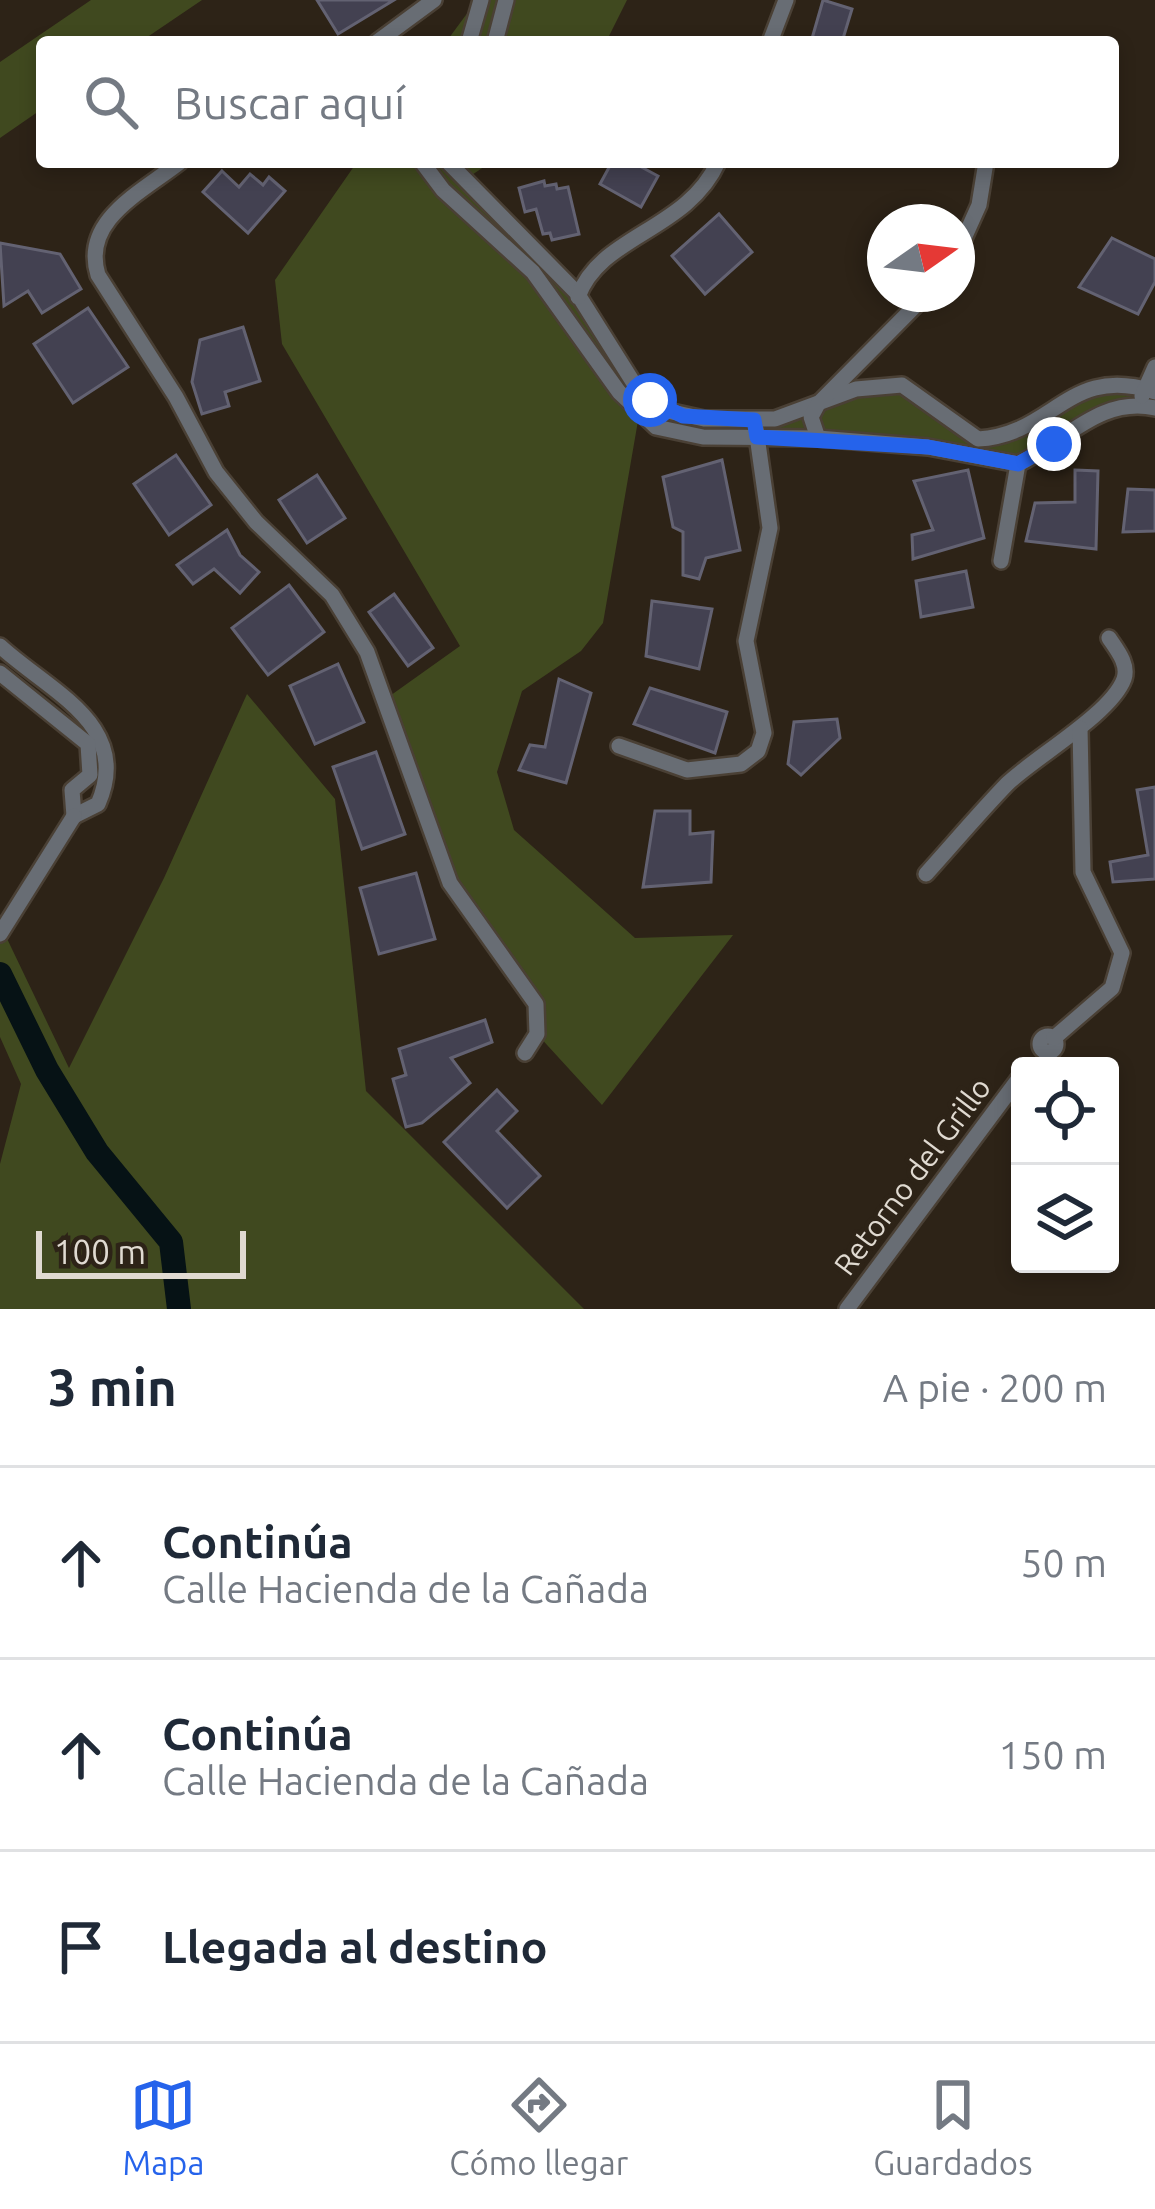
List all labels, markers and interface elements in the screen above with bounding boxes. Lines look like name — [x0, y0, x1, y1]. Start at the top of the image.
search box — [36, 36, 1119, 168]
icon: search — [78, 69, 144, 135]
text: Buscar aquí — [174, 77, 405, 128]
north arrow — [867, 204, 975, 312]
route start — [623, 373, 677, 427]
route end — [1027, 417, 1081, 471]
map controls — [1011, 1057, 1119, 1273]
button: locate — [1011, 1057, 1119, 1165]
street label: Retorno del Grillo — [827, 1071, 997, 1281]
button: layers — [1011, 1165, 1119, 1273]
scale bar — [36, 1225, 246, 1278]
text: 100 m — [54, 1233, 146, 1270]
text: 3 min — [48, 1358, 177, 1416]
text: A pie · 200 m — [883, 1366, 1107, 1409]
text: Continúa — [162, 1516, 353, 1567]
icon: ahead — [48, 1530, 114, 1596]
text: 50 m — [1020, 1541, 1107, 1584]
text: Calle Hacienda de la Cañada — [162, 1567, 649, 1610]
text: Continúa — [162, 1708, 353, 1759]
icon: ahead — [48, 1722, 114, 1788]
text: 150 m — [998, 1733, 1107, 1776]
text: Calle Hacienda de la Cañada — [162, 1759, 649, 1802]
icon: arrive — [48, 1914, 114, 1980]
text: Llegada al destino — [162, 1921, 547, 1972]
tab: Mapa — [122, 2072, 204, 2181]
tab: Cómo llegar — [449, 2072, 628, 2181]
tab: Guardados — [873, 2072, 1032, 2181]

